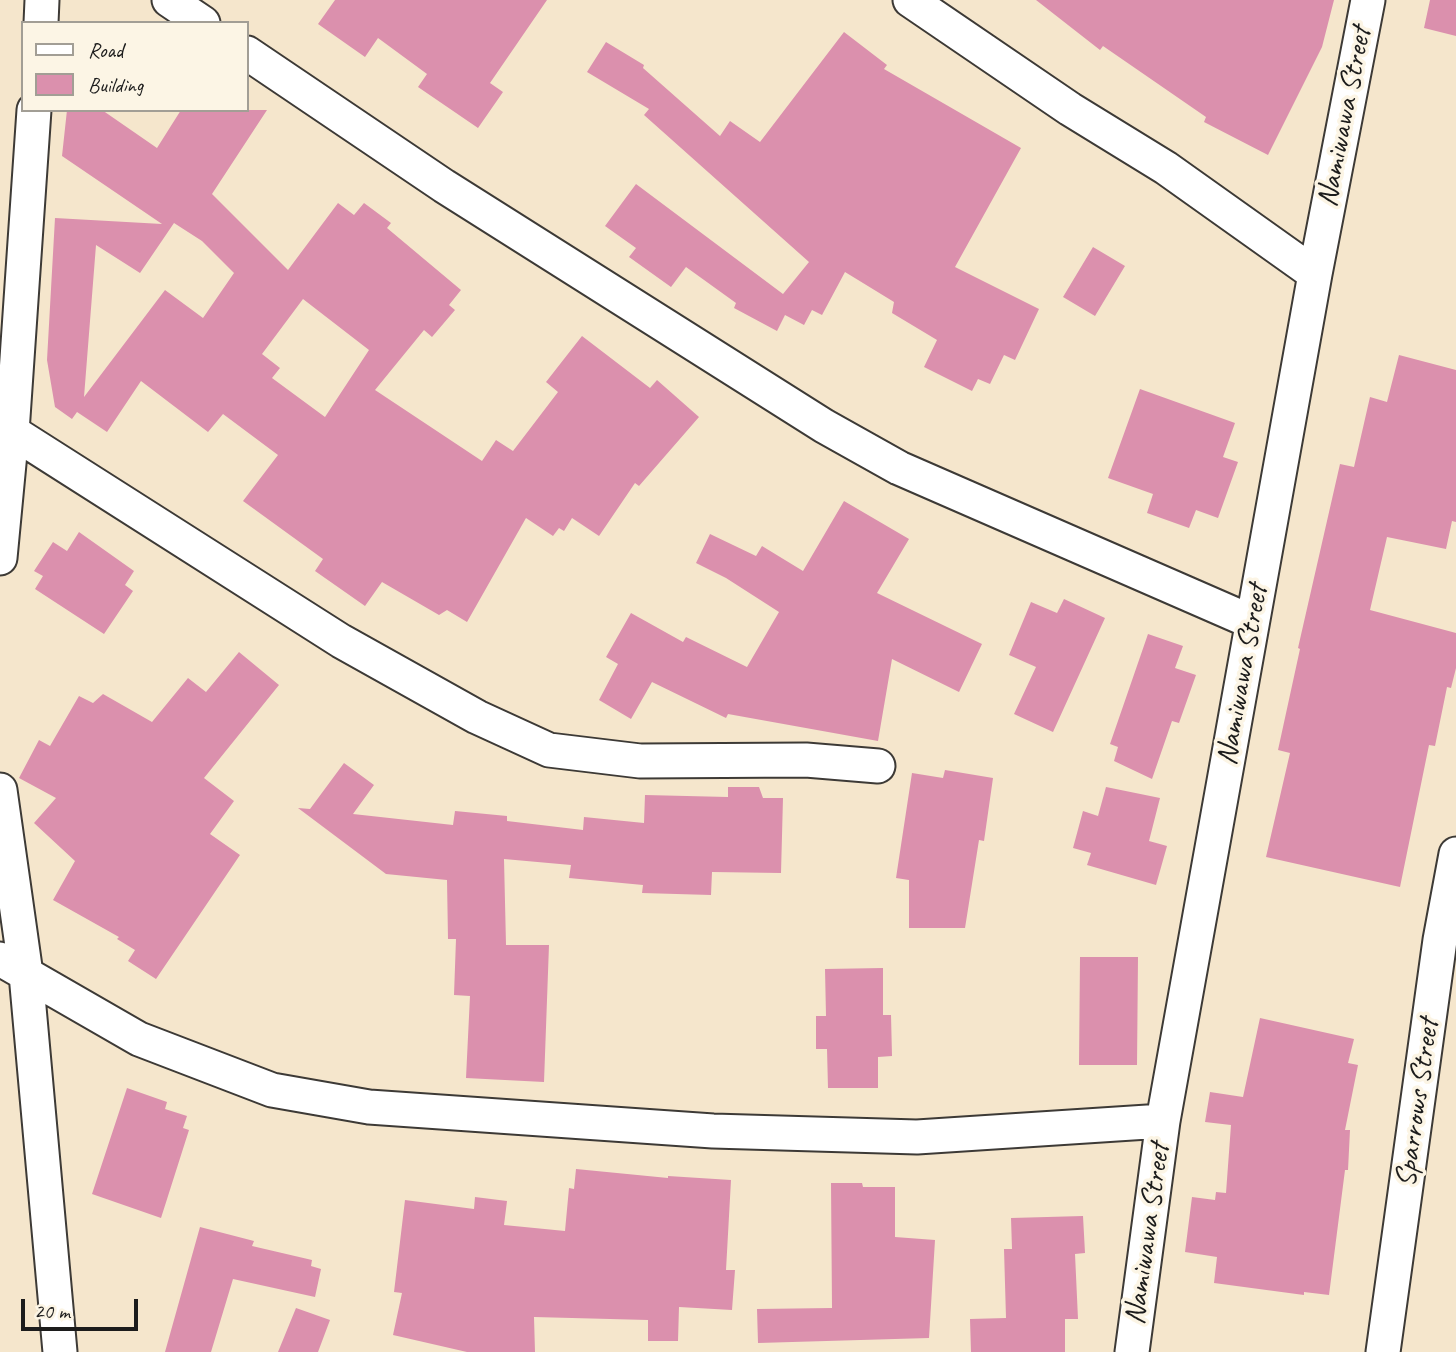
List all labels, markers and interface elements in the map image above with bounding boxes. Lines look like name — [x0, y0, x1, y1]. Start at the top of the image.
legend — [21, 21, 248, 112]
street label: Namiwawa Street — [1310, 24, 1380, 210]
text: Road — [88, 37, 123, 63]
text: Building — [88, 72, 143, 98]
street label: Namiwawa Street — [1209, 582, 1277, 768]
street label: Sparrows Street — [1388, 1017, 1448, 1189]
street label: Namiwawa Street — [1117, 1141, 1179, 1327]
scale bar — [24, 1286, 142, 1330]
text: 20 m — [34, 1298, 70, 1324]

